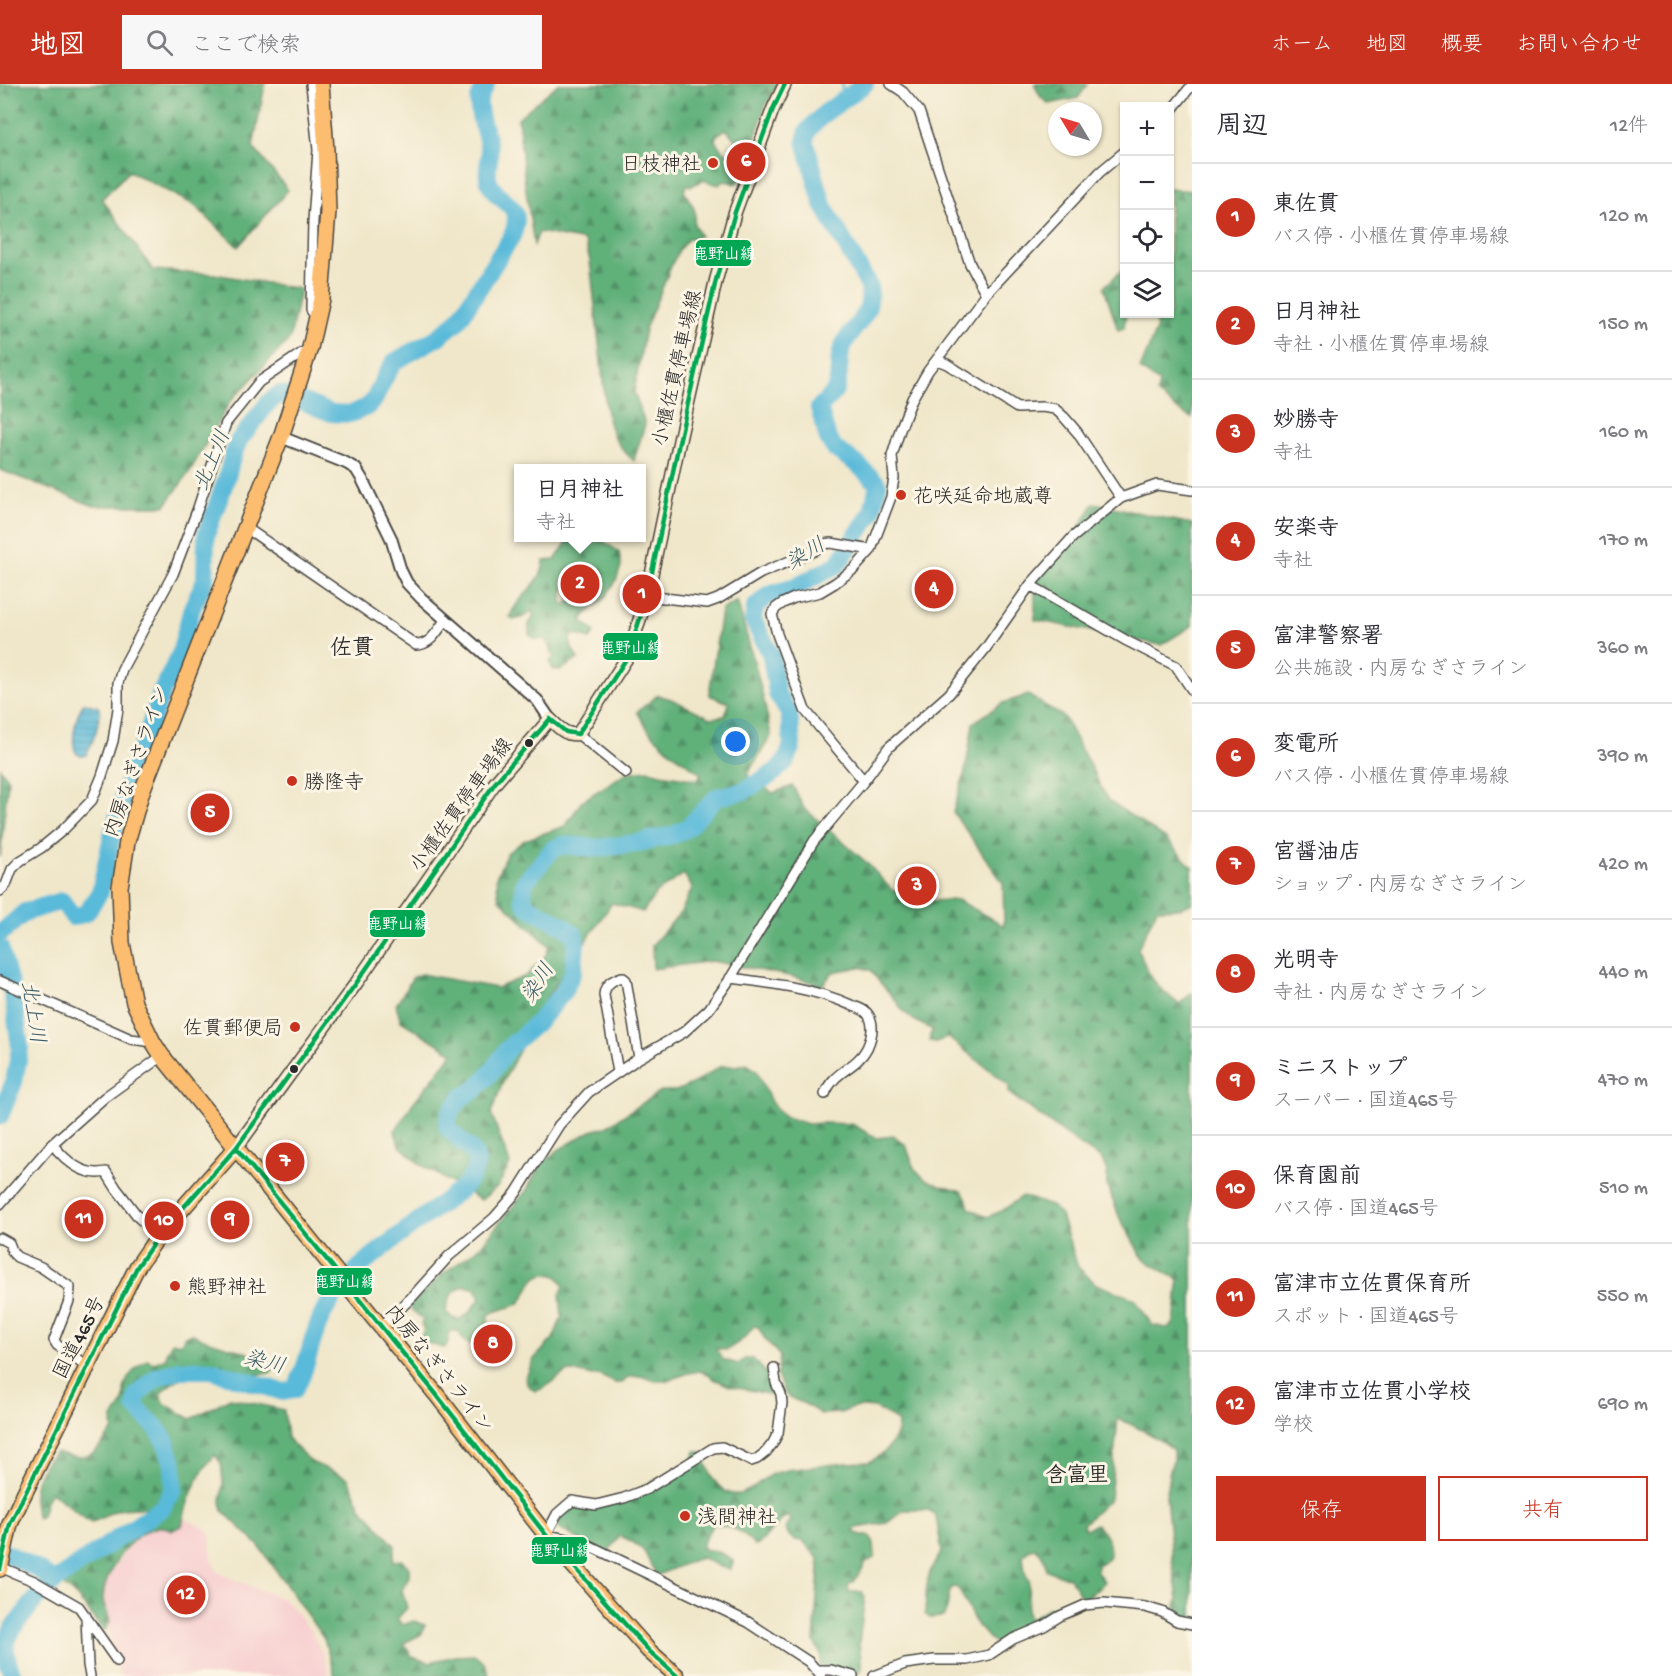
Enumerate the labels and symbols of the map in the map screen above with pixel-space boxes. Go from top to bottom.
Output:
north arrow [1048,102,1102,156]
pin: 6 [726,140,766,184]
place label: 日枝神社 [621,153,701,178]
marker: 日枝神社 [706,156,720,170]
line badge: 鹿野山線 [695,239,752,267]
text: 鹿野山線 [692,245,756,266]
street label: 小櫃佐貫停車場線 [648,288,709,449]
water label: 北上川 [189,427,238,495]
place label: 花咲延命地蔵尊 [913,485,1053,510]
marker: 花咲延命地蔵尊 [894,488,908,502]
water label: 染川 [781,533,831,578]
pin: 2 [560,562,600,606]
pin: 4 [914,566,954,612]
pin: 1 [622,572,662,616]
line badge: 鹿野山線 [602,632,659,661]
district label: 佐貫 [330,636,374,663]
text: 鹿野山線 [599,639,663,660]
street label: 内房なぎさライン [101,683,175,841]
your location [721,727,750,756]
street label: 小櫃佐貫停車場線 [405,733,519,878]
unlabelled marker [523,737,535,749]
place label: 勝隆寺 [304,771,364,796]
marker: 勝隆寺 [285,774,299,788]
pin: 5 [190,790,230,836]
pin: 3 [898,864,936,908]
line badge: 鹿野山線 [369,909,426,938]
text: 鹿野山線 [366,915,430,936]
water label: 染川 [516,958,562,1008]
water label: 北上川 [13,979,49,1046]
place label: 佐貫郵便局 [183,1018,283,1042]
marker: 佐貫郵便局 [288,1020,302,1034]
unlabelled marker [288,1063,300,1075]
pin: 7 [266,1140,304,1184]
pin: 11 [64,1196,104,1242]
pin: 10 [144,1198,184,1244]
pin: 9 [210,1198,250,1242]
line badge: 鹿野山線 [316,1267,373,1296]
text: 鹿野山線 [313,1273,377,1294]
place label: 熊野神社 [187,1276,267,1301]
marker: 熊野神社 [168,1279,182,1293]
street label: 国道465号 [50,1293,112,1384]
street label: 内房なぎさライン [378,1300,497,1439]
pin: 8 [474,1322,512,1366]
water label: 染川 [241,1345,288,1382]
district label: 含富里 [1046,1463,1109,1490]
place label: 浅間神社 [697,1506,777,1531]
marker: 浅間神社 [678,1509,692,1523]
line badge: 鹿野山線 [531,1536,588,1565]
text: 鹿野山線 [528,1542,592,1563]
pin: 12 [166,1572,206,1618]

